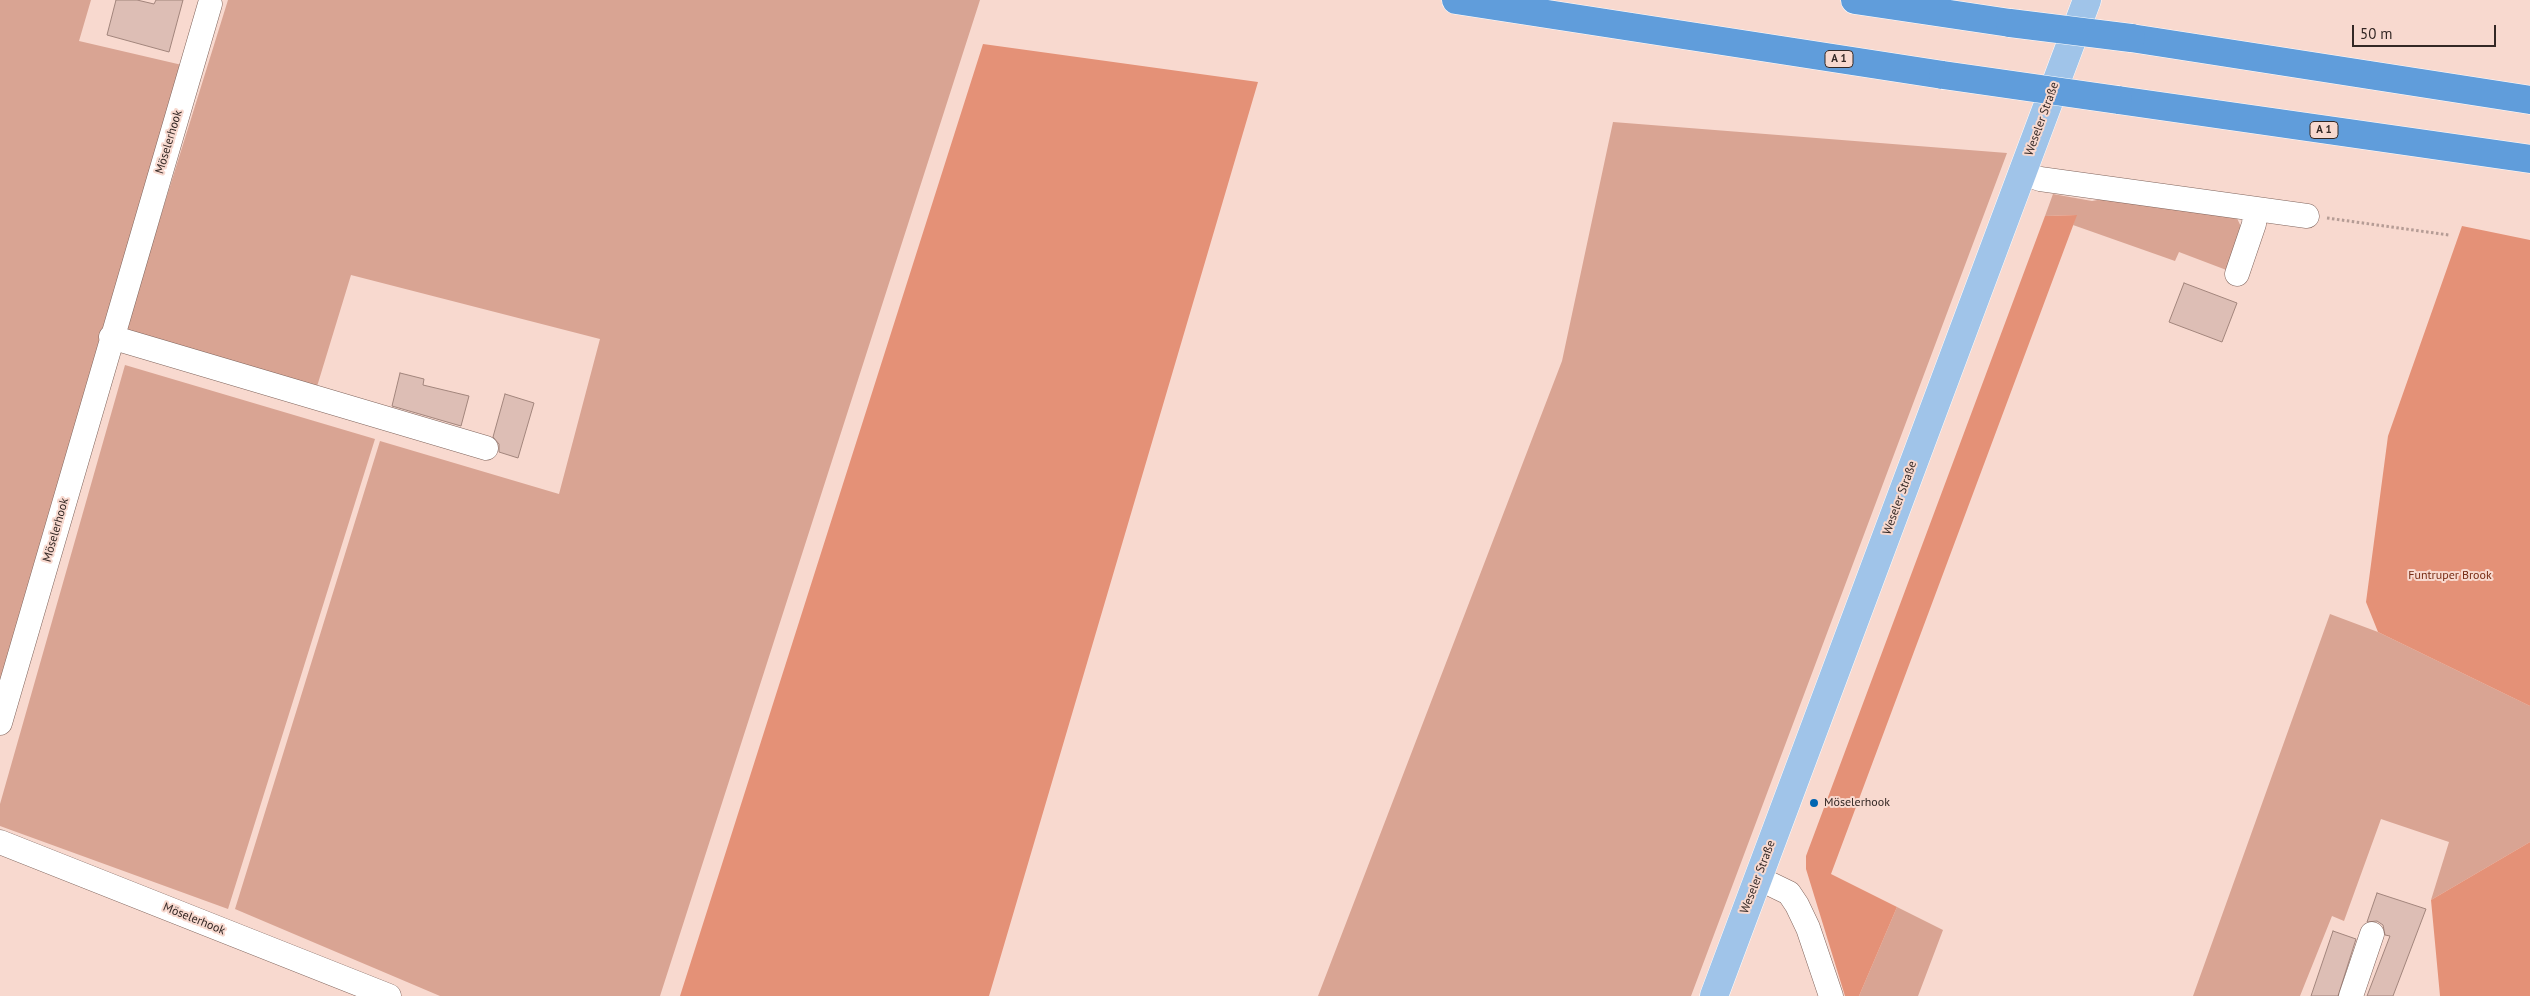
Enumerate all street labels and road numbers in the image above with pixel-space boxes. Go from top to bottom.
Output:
road number: A 1 [1825,51,1853,68]
street label: Weseler Straße [2022,80,2062,158]
street label: Möselerhook [152,108,186,176]
road number: A 1 [2310,122,2338,138]
street label: Weseler Straße [1880,459,1920,537]
street label: Möselerhook [40,496,72,564]
street label: Weseler Straße [1737,838,1779,916]
street label: Möselerhook [161,900,227,938]

